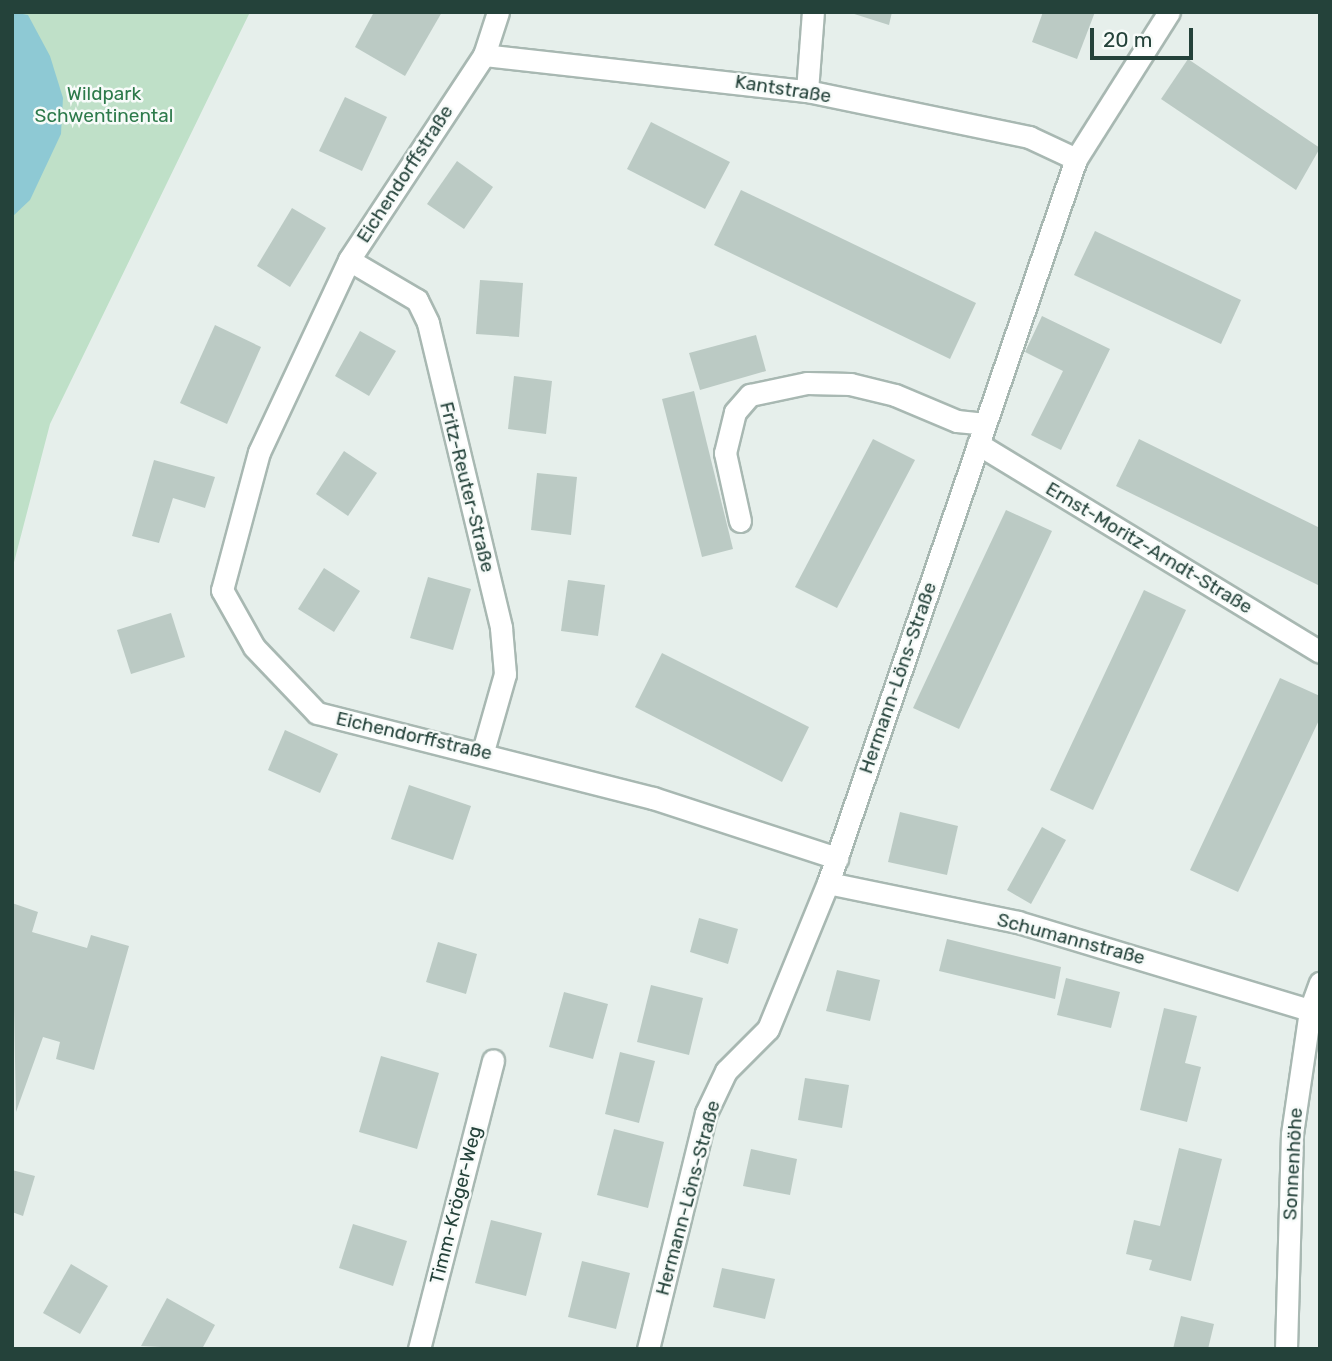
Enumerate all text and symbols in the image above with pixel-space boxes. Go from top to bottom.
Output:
scale bar [1094,14,1197,58]
text: 20 m [1103,27,1152,52]
street label: Kantstraße [733,70,833,108]
park label: Wildpark Schwentinental [35,83,173,127]
street label: Eichendorffstraße [352,101,458,247]
street label: Fritz-Reuter-Straße [435,399,499,575]
street label: Ernst-Moritz-Arndt-Straße [1042,477,1256,619]
street label: Hermann-Löns-Straße [855,579,941,777]
street label: Eichendorffstraße [334,707,494,765]
street label: Schumannstraße [995,908,1147,970]
street label: Hermann-Löns-Straße [651,1098,725,1298]
street label: Sonnenhöhe [1279,1107,1307,1221]
street label: Timm-Kröger-Weg [425,1124,487,1286]

